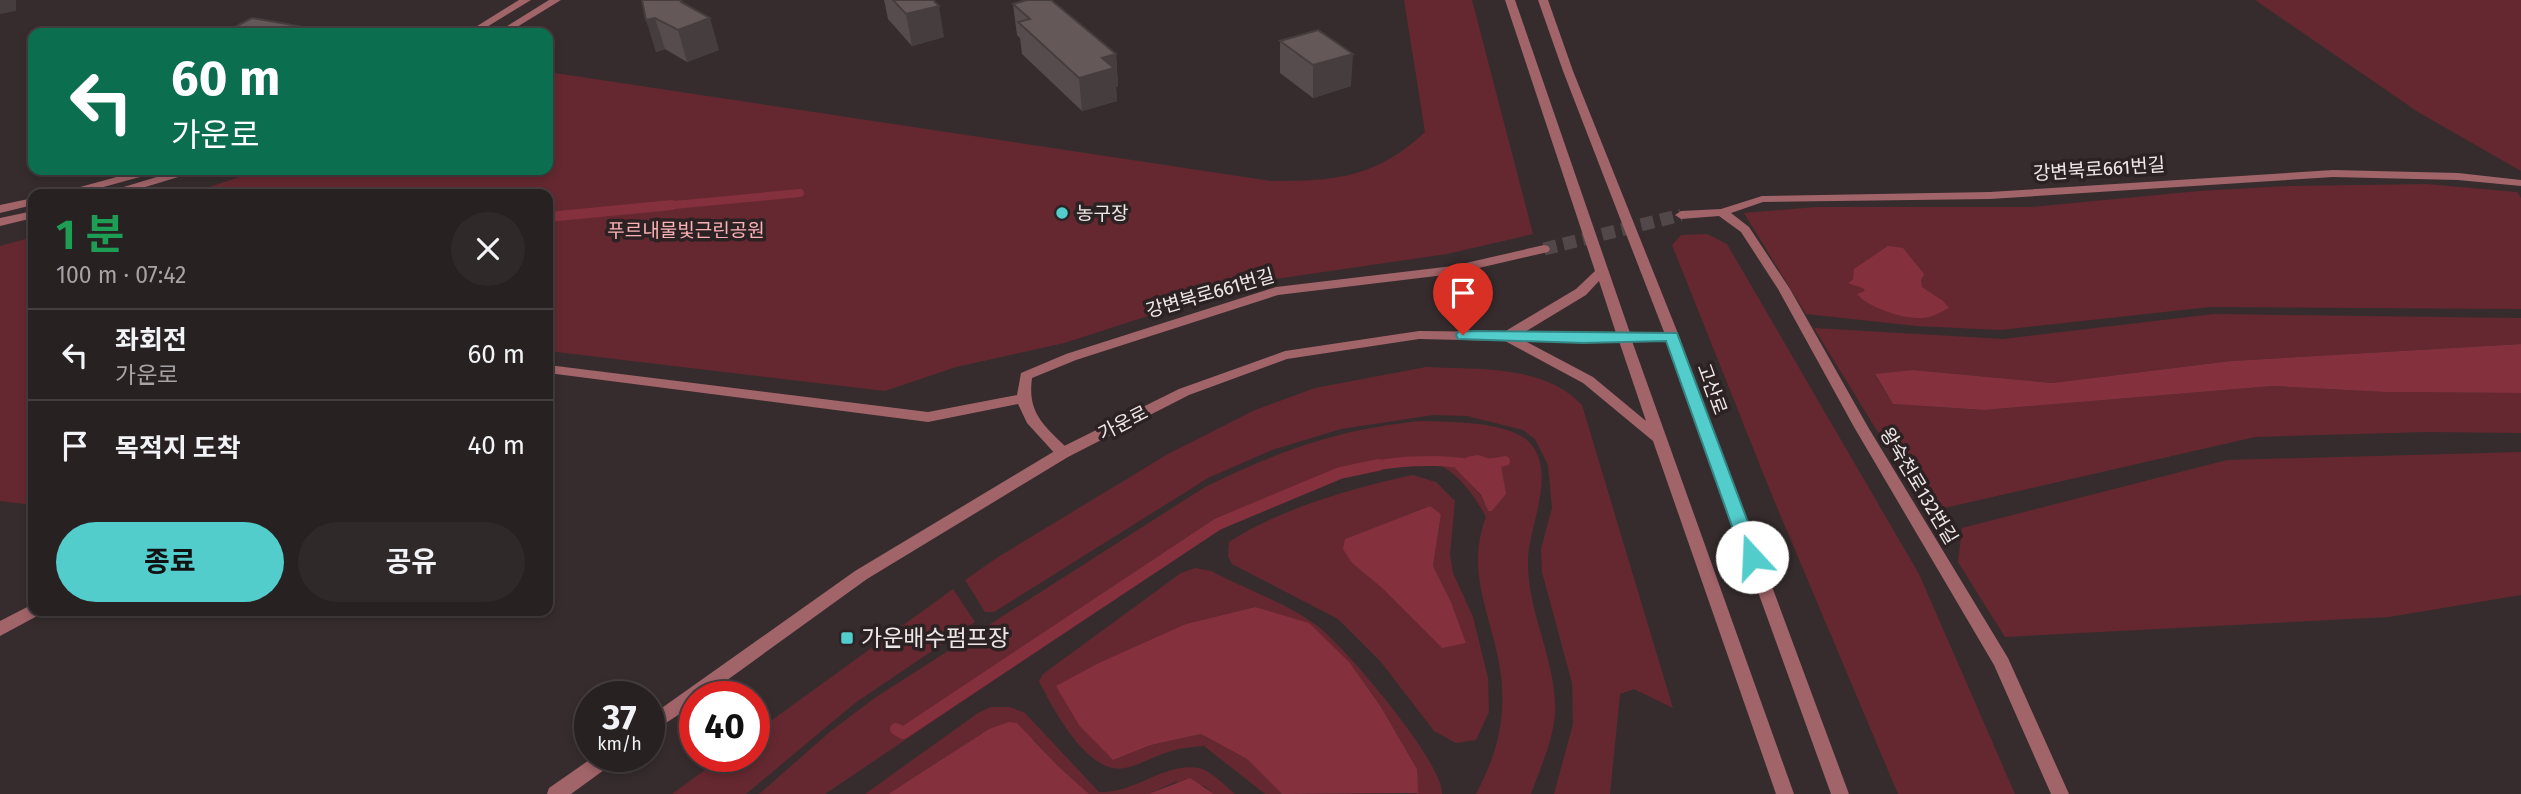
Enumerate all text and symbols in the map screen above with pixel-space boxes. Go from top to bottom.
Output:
text: 60 m [171,49,280,108]
icon: left [56,56,147,147]
text: 가운로 [171,116,259,154]
street label: 강변북로661번길 [2032,153,2166,185]
place label: 농구장 [1076,202,1128,225]
marker: 농구장 [1054,205,1070,221]
text: 1 분 [56,210,124,260]
button: close [451,212,525,286]
park label: 푸르내물빛근린공원 [607,219,765,242]
text: 100 m · 07:42 [56,261,186,289]
pin [1433,263,1493,335]
street label: 강변북로661번길 [1143,264,1277,322]
icon: arrive [1444,274,1482,312]
text: 좌회전 [115,325,187,356]
icon: left [56,336,94,374]
text: 60 m [467,339,525,370]
street label: 고산로 [1692,360,1732,418]
text: 가운로 [115,361,178,389]
street label: 가운로 [1094,401,1152,445]
street label: 왕숙천로132번길 [1875,424,1963,548]
icon: arrive [56,427,94,465]
text: 40 m [467,430,525,461]
text: 목적지 도착 [115,433,241,464]
position arrow [1715,520,1789,594]
button: 종료 [56,522,284,602]
button: 공유 [298,522,525,602]
place label: 가운배수펌프장 [861,624,1009,652]
marker: 가운배수펌프장 [839,630,855,646]
speed limit sign: 40 [679,681,770,772]
text: 37 [602,696,637,738]
text: km/h [597,733,642,755]

